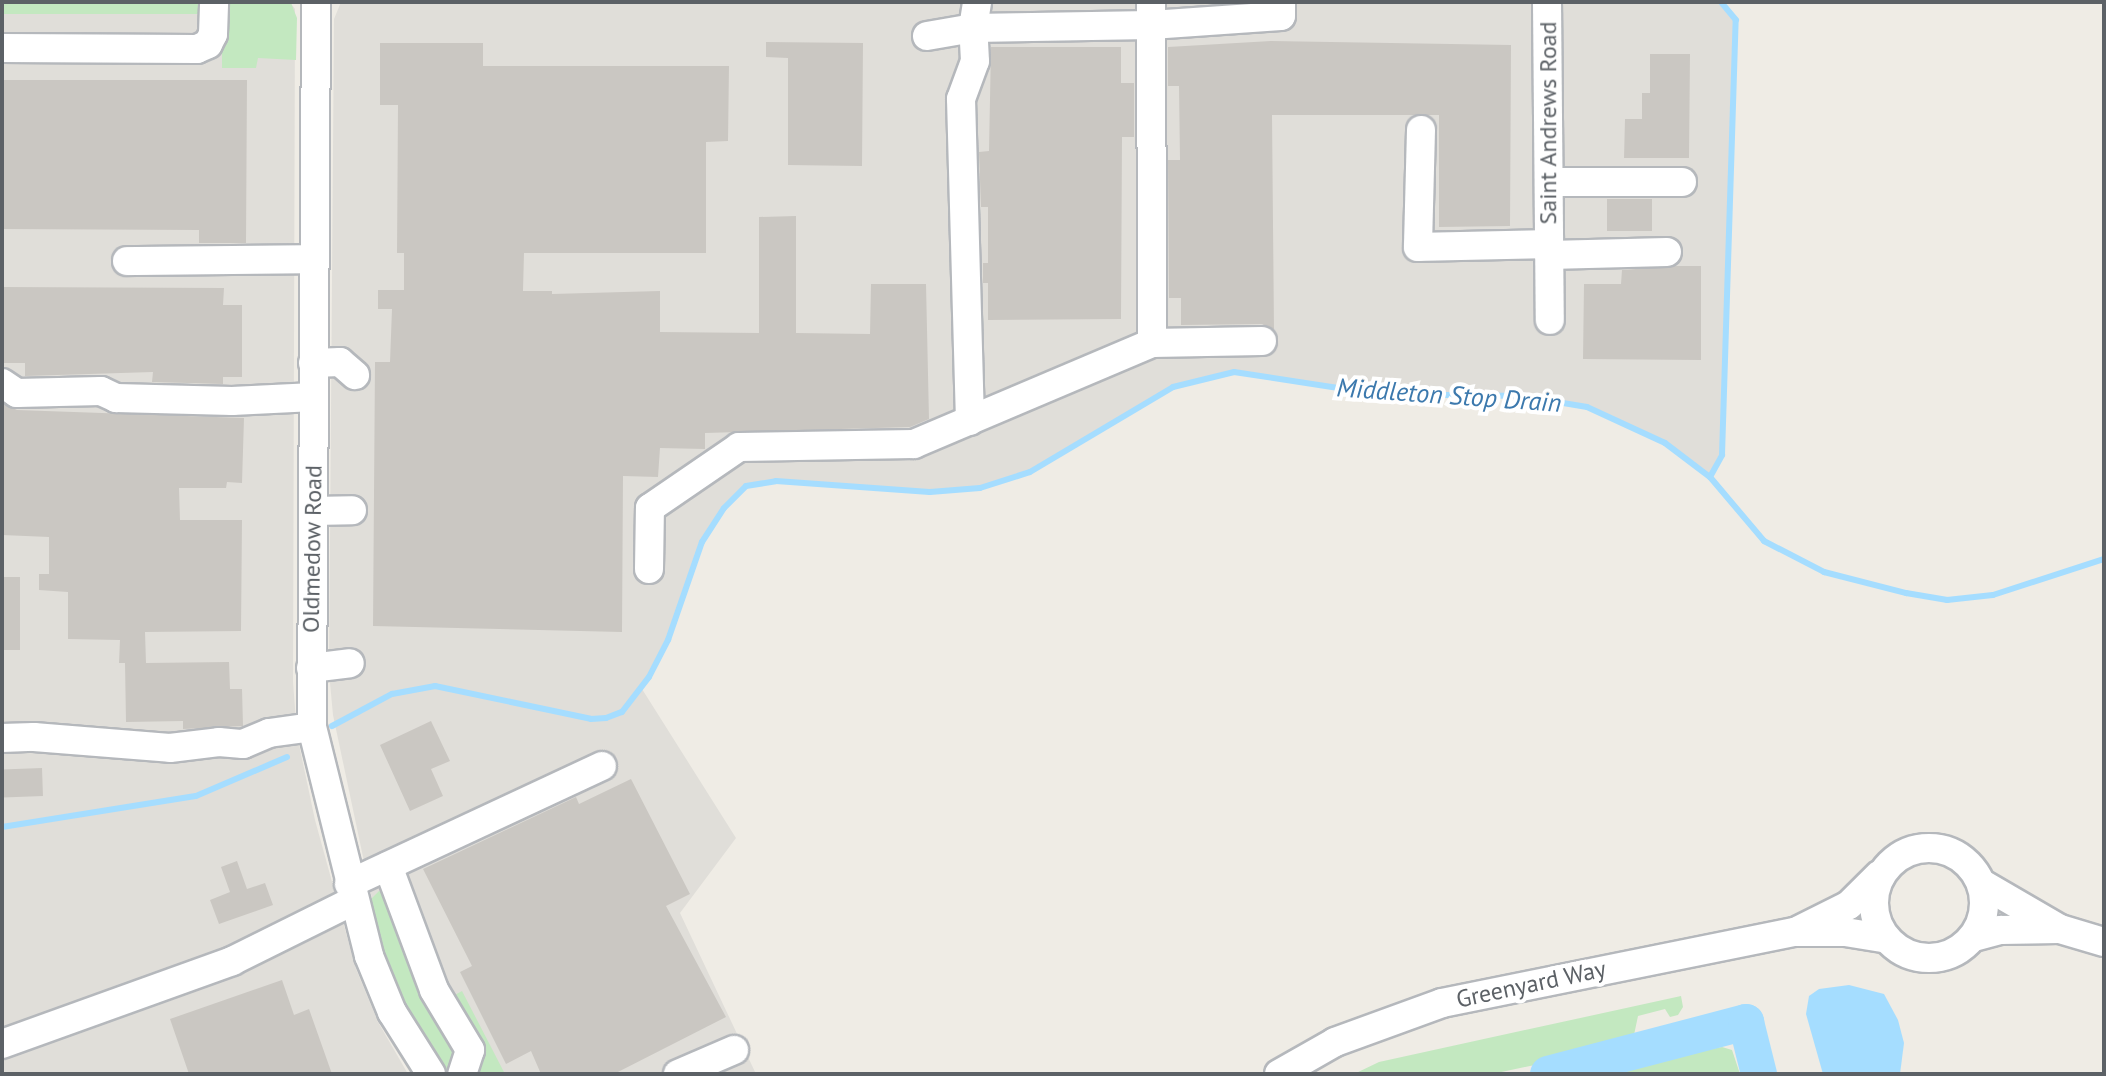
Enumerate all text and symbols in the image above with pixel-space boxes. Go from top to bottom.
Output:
street label: Saint Andrews Road [1534,21,1562,225]
water label: Middleton Stop Drain [1335,372,1563,418]
street label: Oldmedow Road [296,465,328,633]
street label: Greenyard Way [1453,954,1609,1014]

